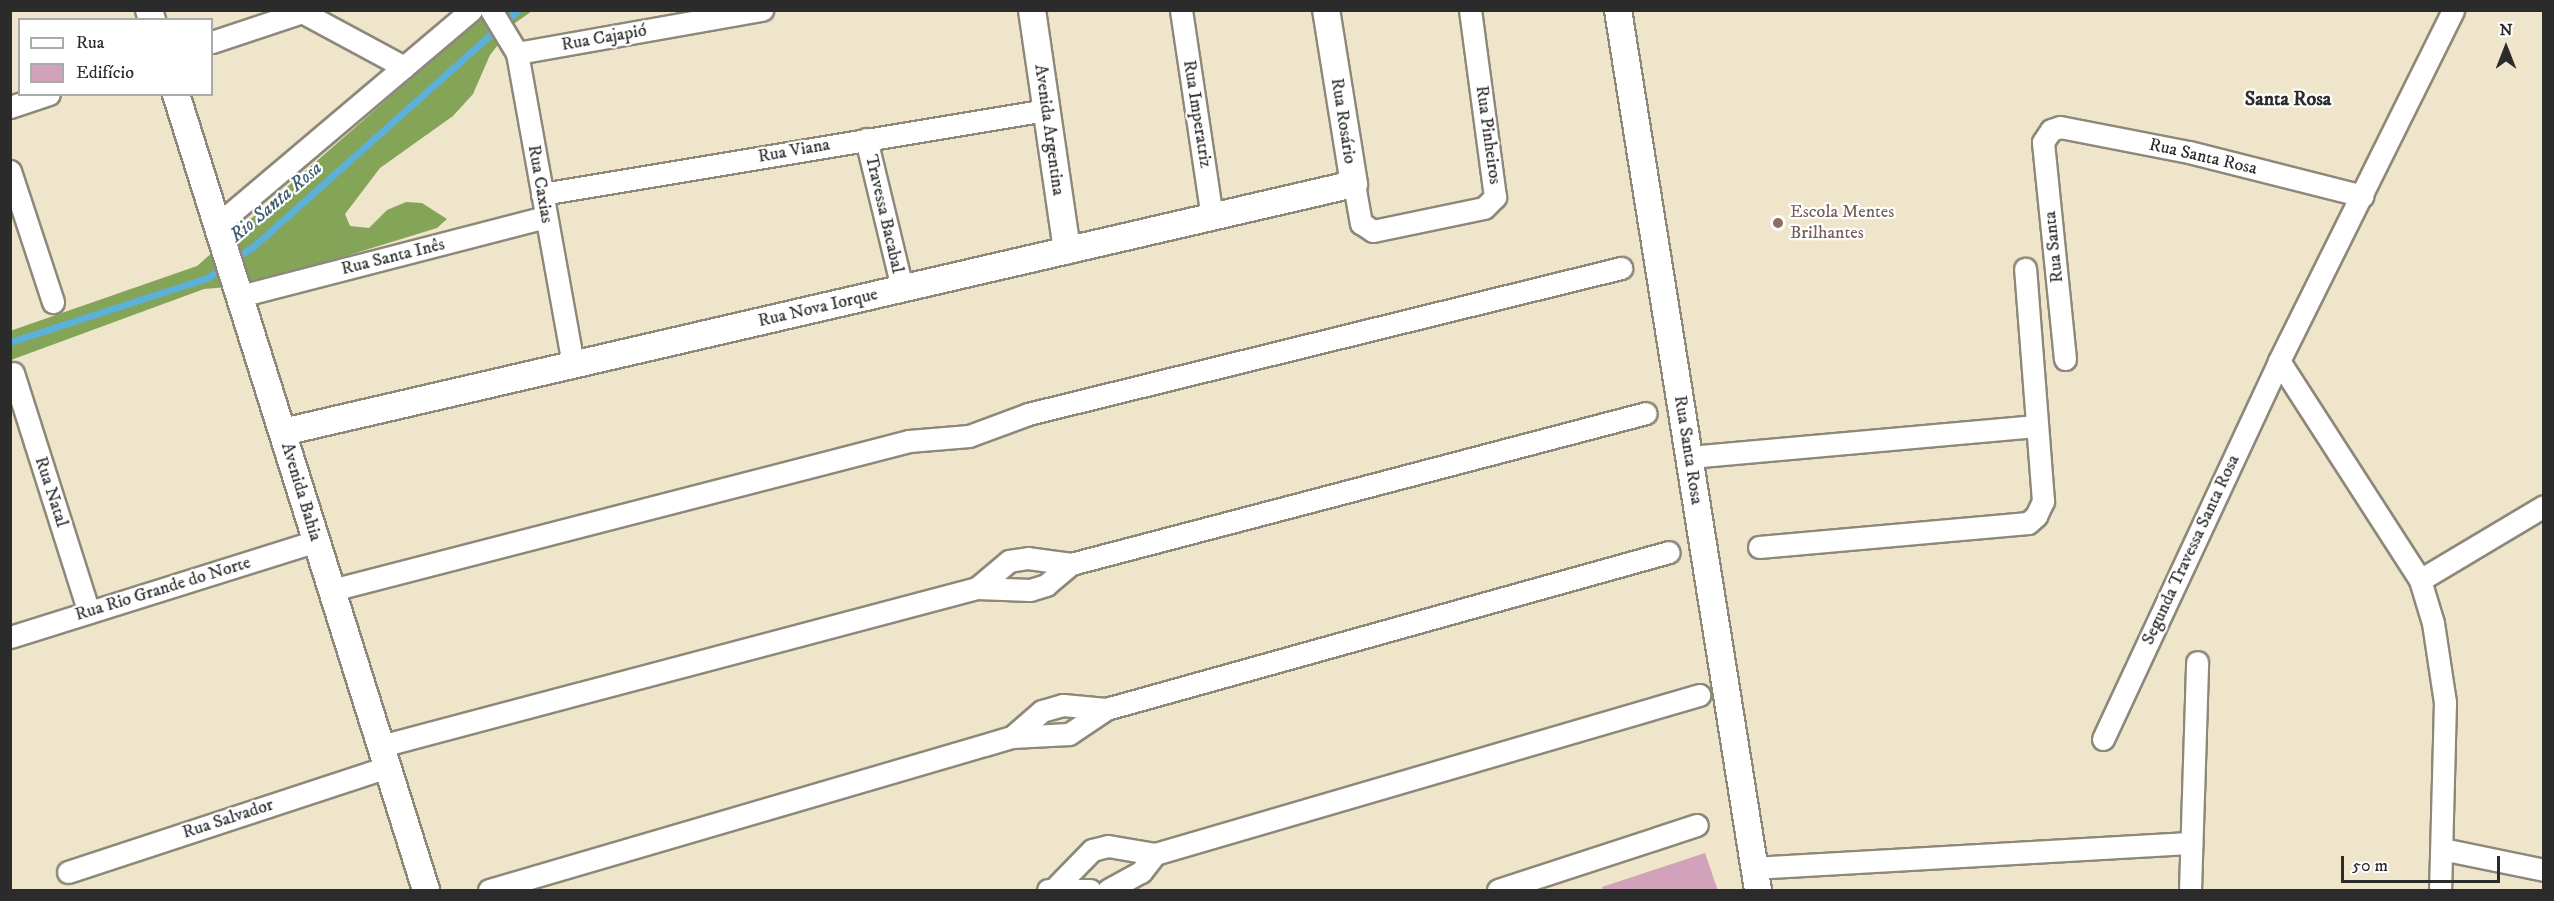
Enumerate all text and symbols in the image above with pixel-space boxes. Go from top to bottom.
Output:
legend [18,18,213,96]
north arrow [2476,18,2536,78]
street label: Rua Cajapió [560,20,648,56]
text: N [2499,20,2513,40]
text: Rua [76,32,104,54]
street label: Rua Imperatriz [1178,59,1216,169]
text: Edifício [76,62,134,84]
street label: Avenida Argentina [1029,63,1069,197]
street label: Rua Rosário [1326,77,1360,165]
street label: Rua Pinheiros [1470,84,1506,186]
district label: Santa Rosa [2245,87,2331,111]
street label: Rua Viana [756,134,832,168]
street label: Rua Santa Rosa [2147,134,2259,180]
street label: Rua Caxias [523,143,557,225]
street label: Travessa Bacabal [860,153,908,275]
water label: Rio Santa Rosa [225,156,327,248]
place label: Escola Mentes Brilhantes [1790,202,1894,244]
street label: Rua Santa [2039,210,2069,284]
marker: Escola Mentes Brilhantes [1771,216,1785,230]
street label: Rua Santa Inês [339,234,447,280]
street label: Rua Nova Iorque [756,284,880,332]
street label: Rua Santa Rosa [1669,394,1707,506]
street label: Avenida Bahia [276,440,326,544]
street label: Segunda Travessa Santa Rosa [2137,452,2245,648]
street label: Rua Natal [29,454,73,530]
street label: Rua Rio Grande do Norte [73,552,253,626]
street label: Rua Salvador [180,794,276,844]
scale bar [2344,844,2503,882]
text: 50 m [2352,855,2388,877]

